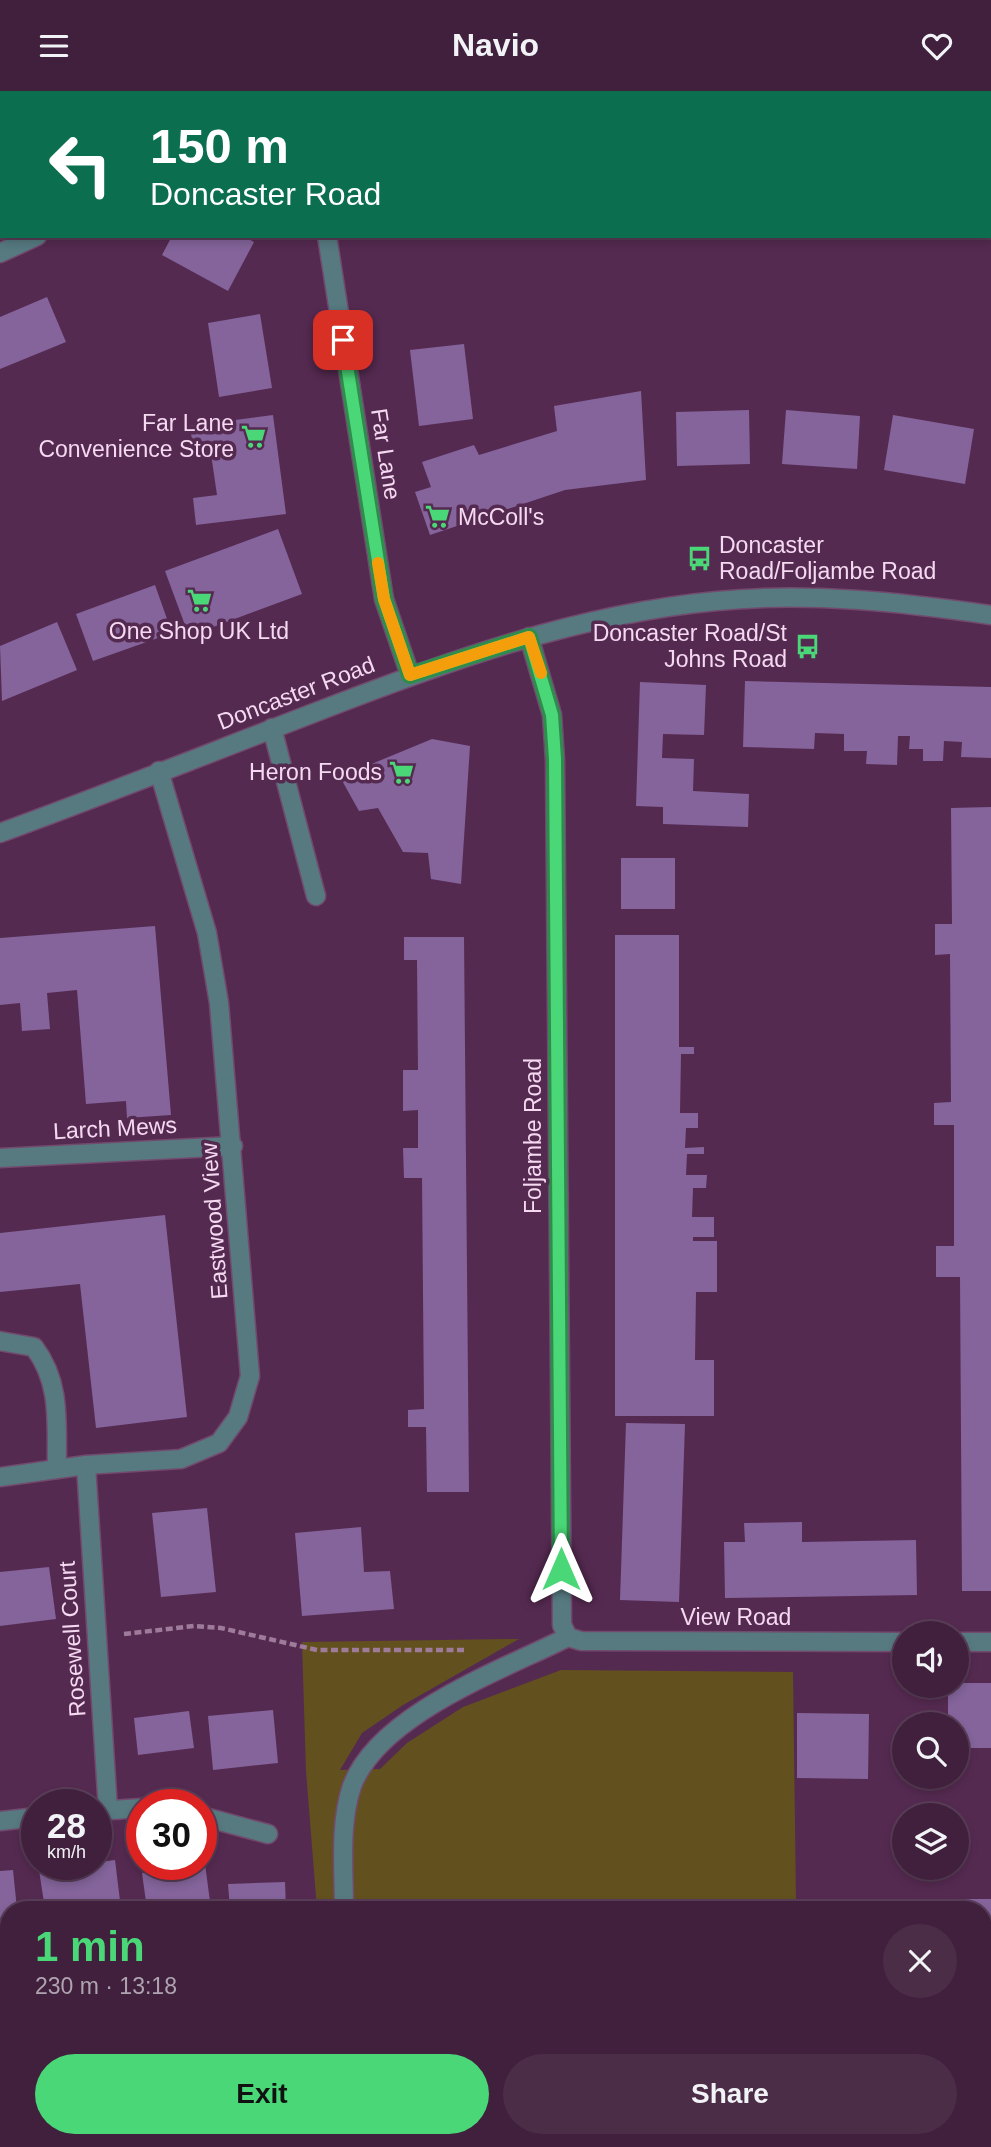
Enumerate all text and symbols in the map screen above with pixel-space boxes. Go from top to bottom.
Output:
icon: menu [35,27,73,65]
text: Navio [452,27,539,63]
icon: heart [918,27,956,65]
icon: left [35,119,126,210]
text: 150 m [150,119,289,173]
text: Doncaster Road [150,176,381,212]
pin [313,310,373,370]
icon: arrive [324,321,362,359]
street label: Far Lane [366,407,406,501]
place label: Far Lane Convenience Store [38,410,234,462]
supermarket icon: Far Lane Convenience Store [240,422,268,450]
supermarket icon: McColl's [424,503,452,531]
place label: McColl's [458,504,544,530]
place label: Doncaster Road/Foljambe Road [719,532,936,584]
bus stop icon: Doncaster Road/Foljambe Road [685,544,713,572]
supermarket icon: One Shop UK Ltd [185,587,213,615]
place label: One Shop UK Ltd [109,618,289,644]
place label: Doncaster Road/St Johns Road [593,620,788,672]
bus stop icon: Doncaster Road/St Johns Road [793,632,821,660]
street label: Doncaster Road [214,651,378,735]
supermarket icon: Heron Foods [388,758,416,786]
place label: Heron Foods [249,759,382,785]
street label: Foljambe Road [520,1058,546,1214]
street label: Larch Mews [52,1112,178,1144]
street label: Eastwood View [196,1141,232,1300]
position arrow [524,1532,598,1606]
street label: Rosewell Court [54,1560,90,1718]
street label: View Road [681,1604,791,1630]
map controls [892,1621,969,1880]
button: sound [892,1621,969,1698]
button: search [892,1712,969,1789]
speed limit sign: 30 [126,1789,217,1880]
button: layers [892,1803,969,1880]
text: 28 [47,1806,86,1845]
text: km/h [47,1842,86,1862]
text: 1 min [35,1923,145,1970]
button: close [883,1924,957,1998]
text: 230 m · 13:18 [35,1973,177,1999]
button: Exit [35,2054,489,2134]
button: Share [503,2054,957,2134]

